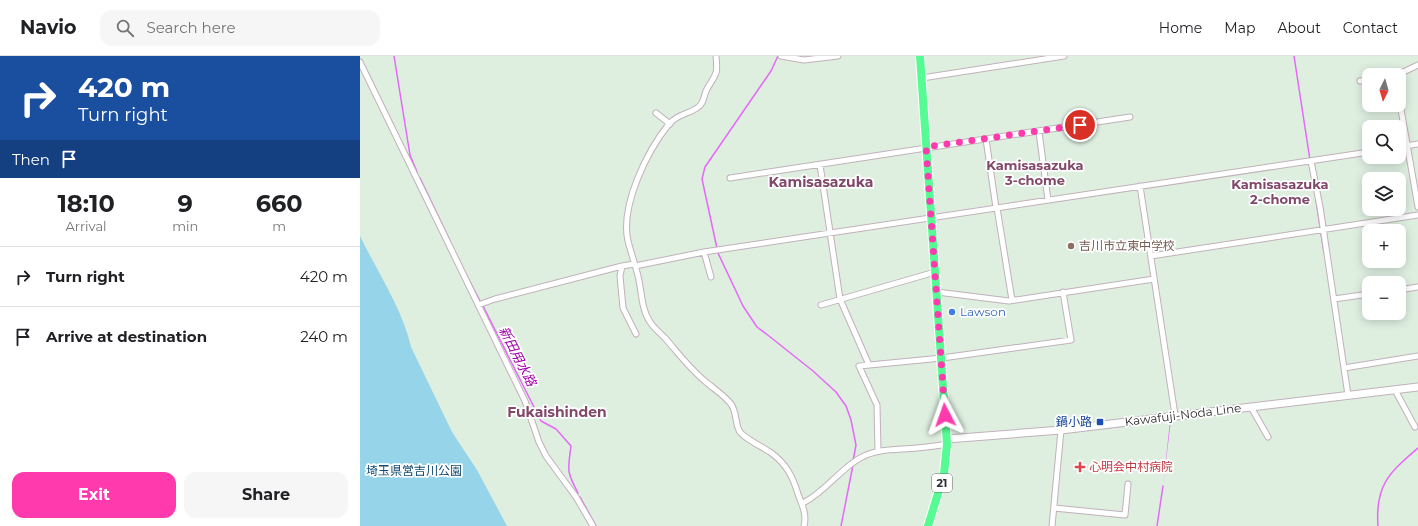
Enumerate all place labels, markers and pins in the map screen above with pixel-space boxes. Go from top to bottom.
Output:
pin [1063,108,1097,142]
place label: 吉川市立東中学校 [1079,238,1175,253]
marker: 吉川市立東中学校 [1066,241,1076,251]
place label: Lawson [960,304,1006,319]
marker: Lawson [947,307,957,317]
place label: 鍋小路 [1056,414,1092,429]
marker: 鍋小路 [1095,417,1105,427]
place label: 心明会中村病院 [1089,459,1173,474]
marker: 心明会中村病院 [1074,461,1086,473]

